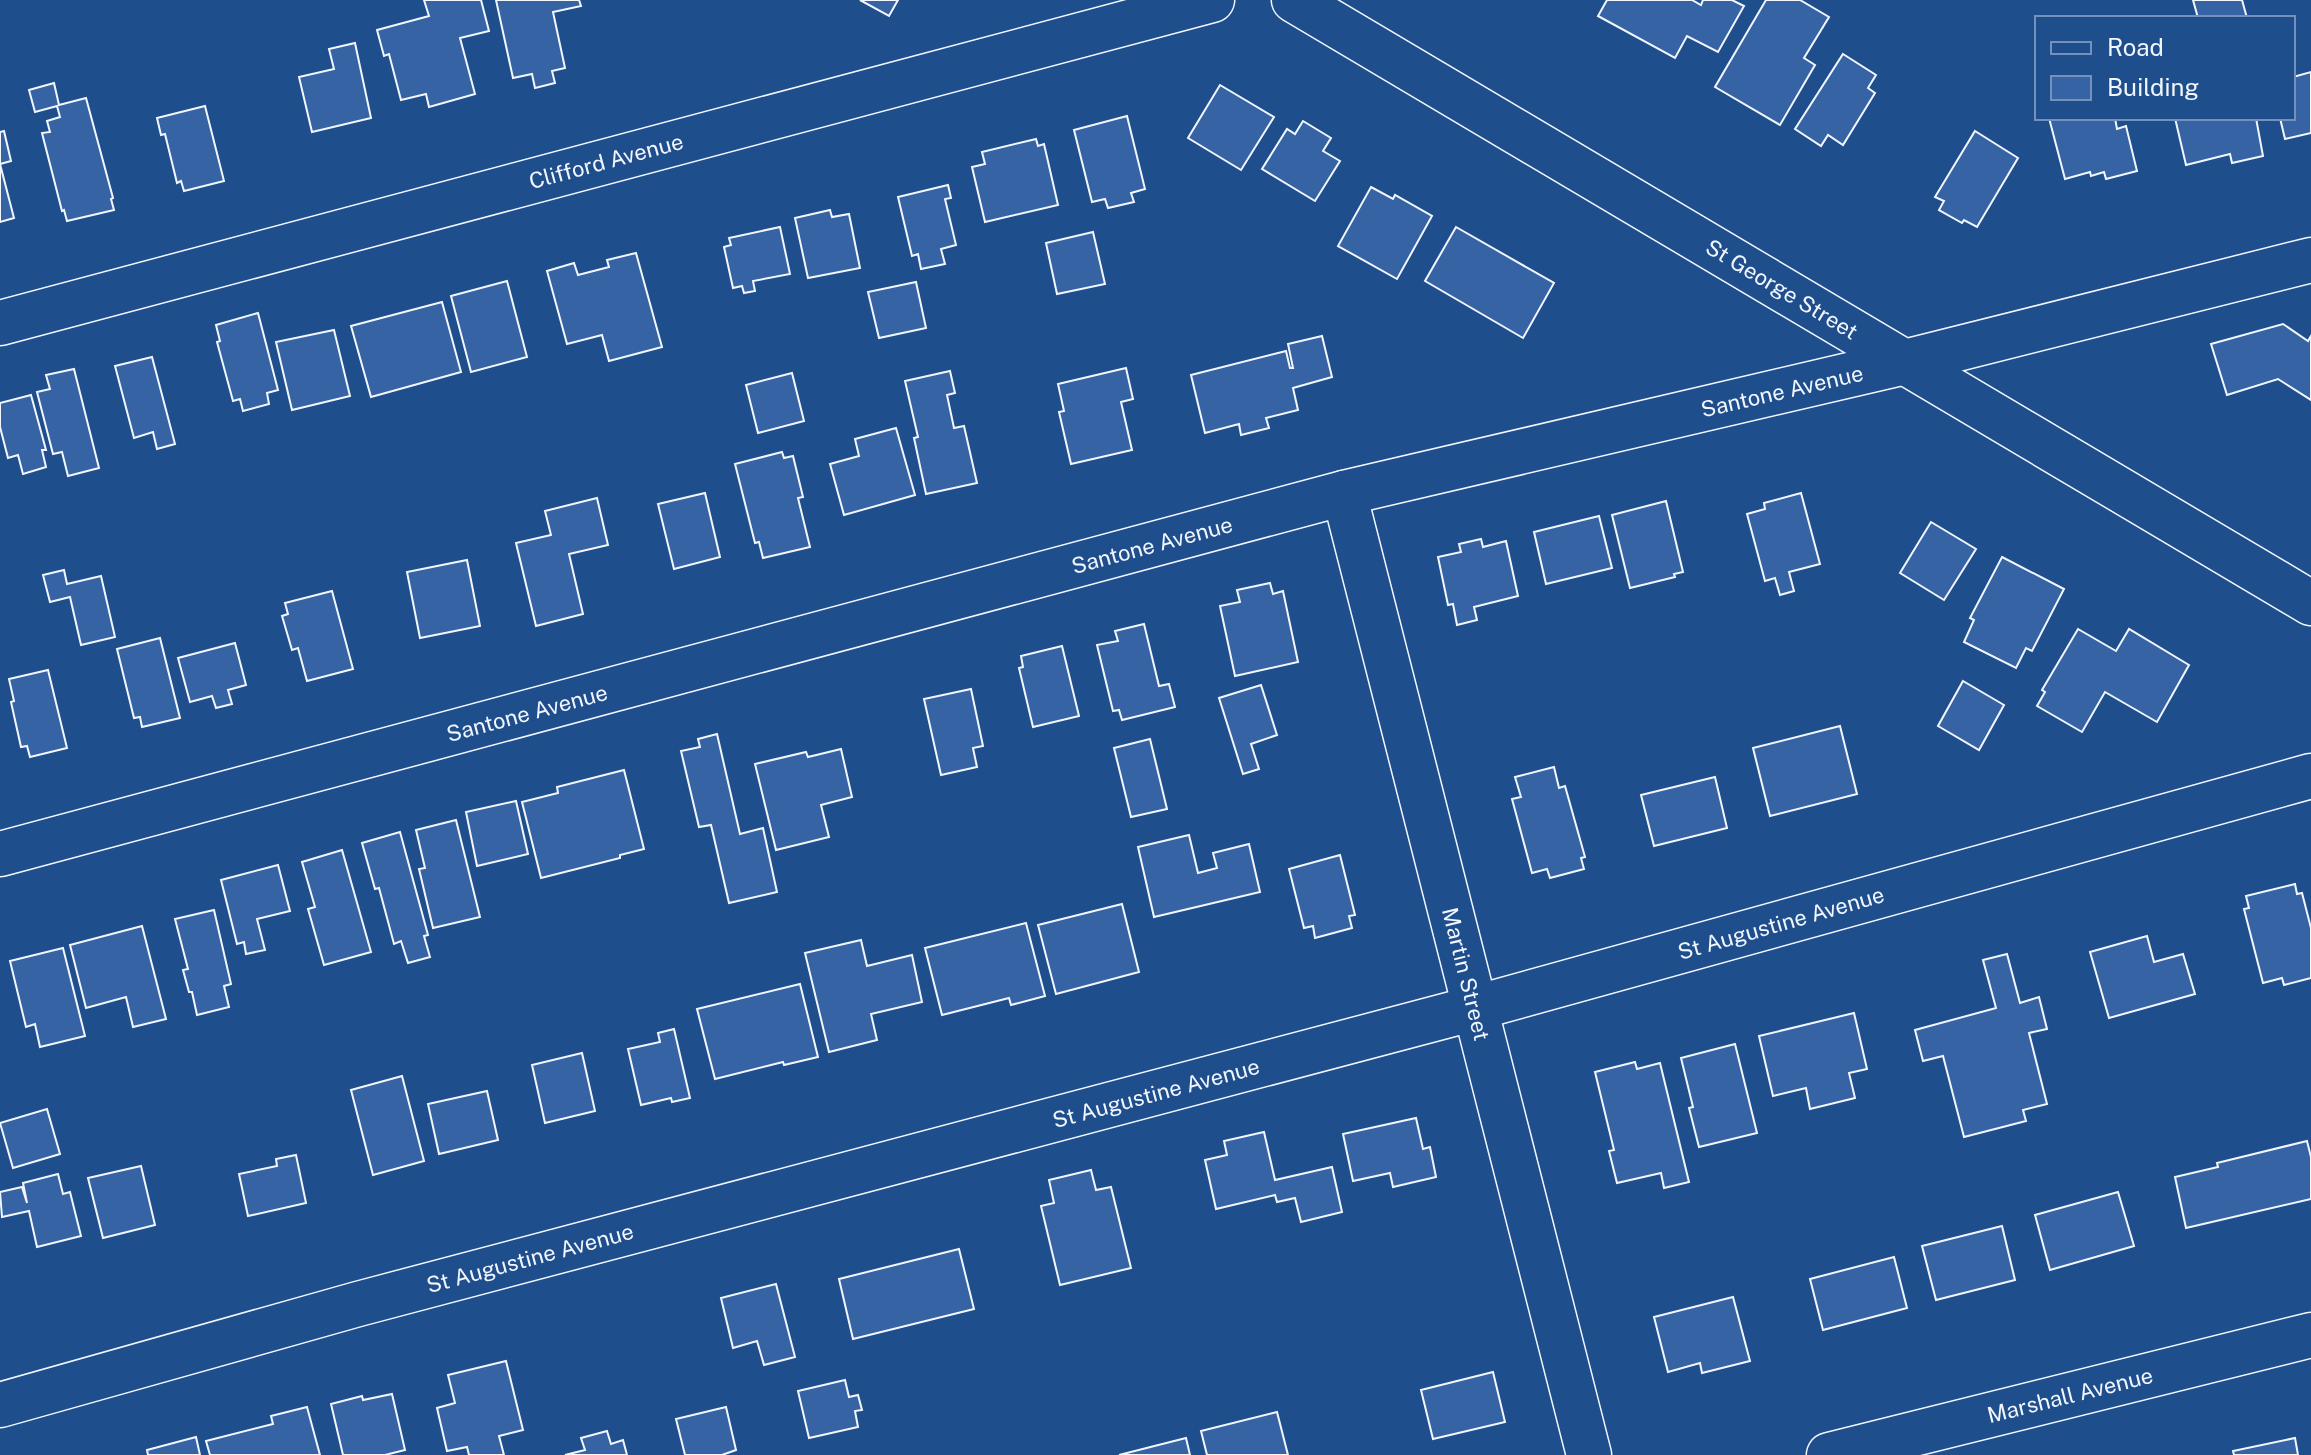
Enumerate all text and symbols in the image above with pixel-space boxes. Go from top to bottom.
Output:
legend [2035,16,2295,120]
text: Road [2107,33,2164,61]
text: Building [2107,73,2199,101]
street label: Clifford Avenue [526,128,686,194]
street label: St George Street [1701,233,1863,345]
street label: Santone Avenue [1698,360,1866,422]
street label: Santone Avenue [1069,511,1235,579]
street label: Santone Avenue [444,679,610,747]
street label: St Augustine Avenue [1675,881,1887,965]
street label: Martin Street [1437,905,1495,1043]
street label: St Augustine Avenue [1050,1053,1262,1133]
street label: St Augustine Avenue [424,1218,636,1298]
street label: Marshall Avenue [1984,1362,2156,1428]

